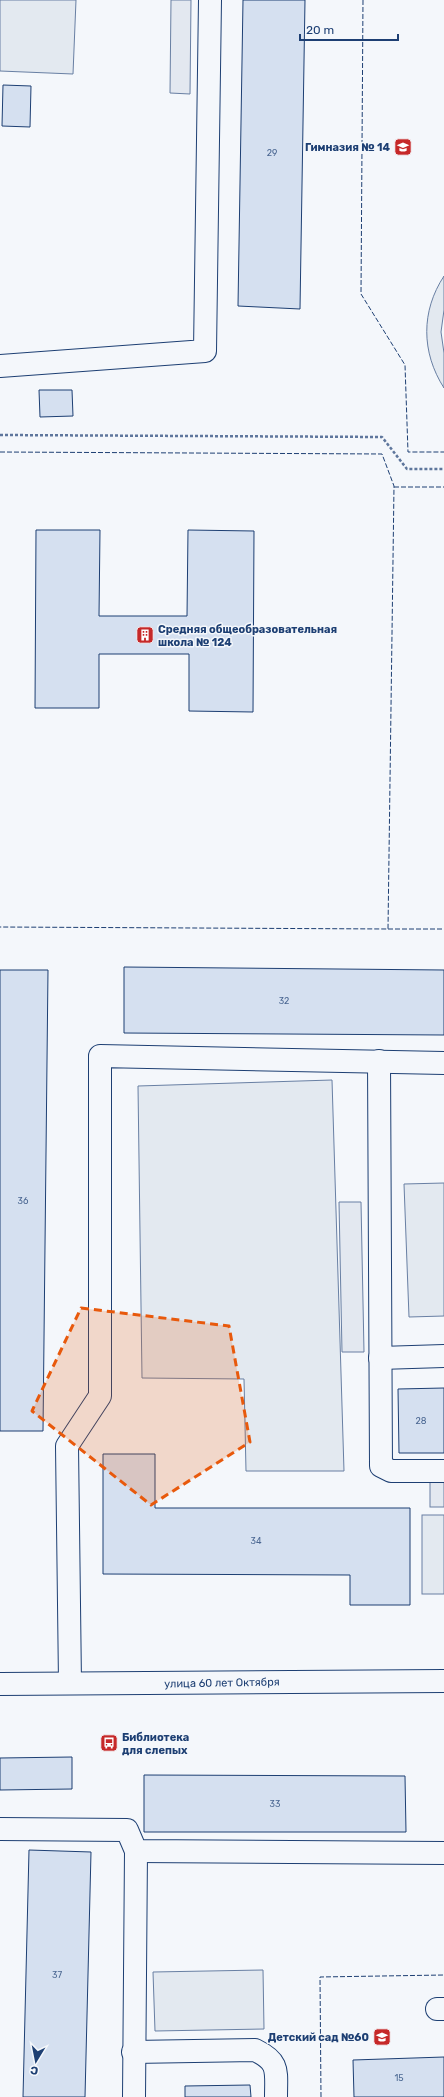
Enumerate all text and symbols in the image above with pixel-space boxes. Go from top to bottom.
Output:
scale bar [300,16,398,42]
text: 20 m [306,23,334,37]
school or university icon: Гимназия № 14 [393,137,413,157]
place label: Гимназия № 14 [305,141,390,154]
house number: 29 [267,148,277,158]
place label: Средняя общеобразовательная школа № 124 [158,623,337,649]
building icon: Средняя общеобразовательная школа № 124 [135,625,155,645]
house number: 32 [279,996,289,1006]
house number: 36 [18,1196,29,1206]
house number: 28 [415,1416,427,1426]
house number: 34 [251,1536,262,1546]
street label: улица 60 лет Октября [164,1675,280,1691]
place label: Библиотека для слепых [122,1731,189,1757]
bus stop icon: Библиотека для слепых [99,1733,119,1753]
house number: 33 [270,1799,280,1809]
house number: 37 [52,1970,62,1980]
school or university icon: Детский сад №60 [372,2027,392,2047]
place label: Детский сад №60 [268,2031,369,2044]
north arrow [16,2041,56,2081]
text: С [29,2063,39,2077]
house number: 15 [394,2073,404,2083]

